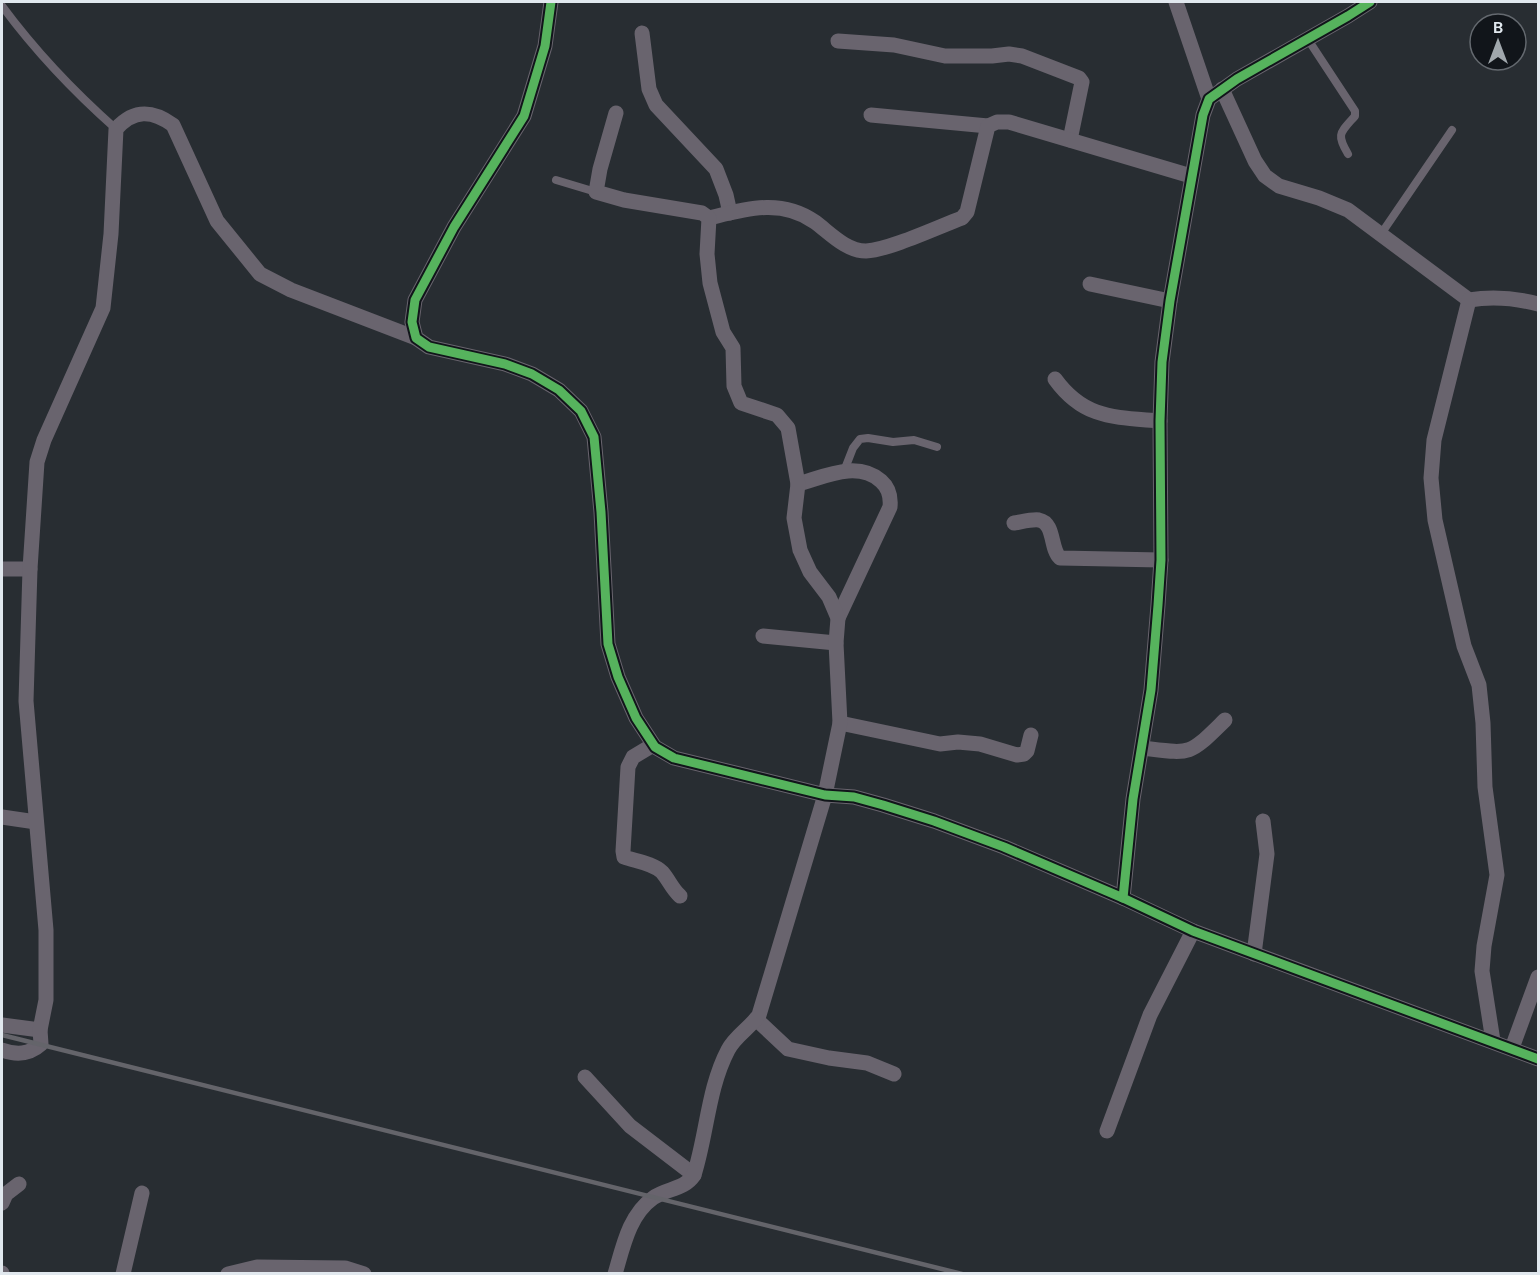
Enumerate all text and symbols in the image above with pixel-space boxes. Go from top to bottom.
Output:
north arrow [1468,12,1528,72]
text: B [1493,17,1503,38]

